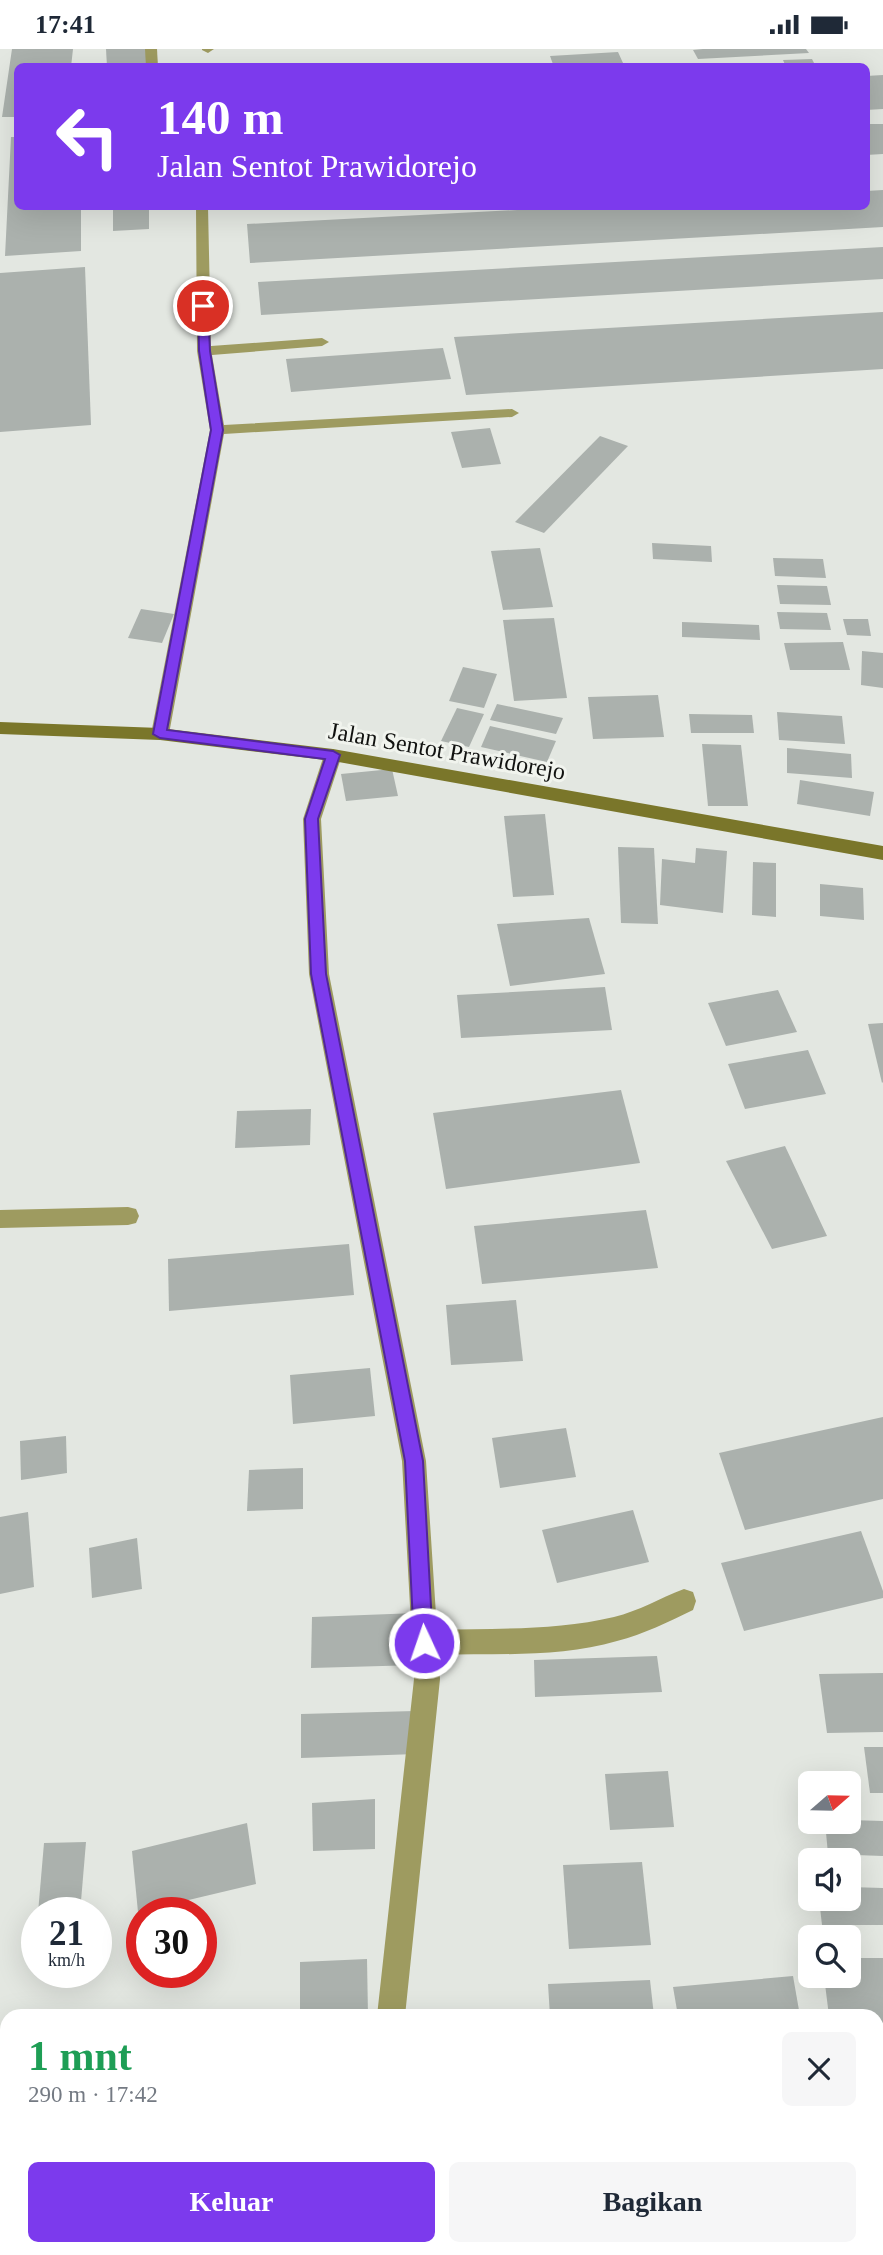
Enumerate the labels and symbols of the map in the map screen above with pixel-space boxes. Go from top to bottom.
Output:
pin [173,276,233,336]
street label: Jalan Sentot Prawidorejo [327,717,567,785]
position arrow [387,1606,461,1680]
north arrow [798,1771,861,1834]
speed limit sign: 30 [126,1897,217,1988]

